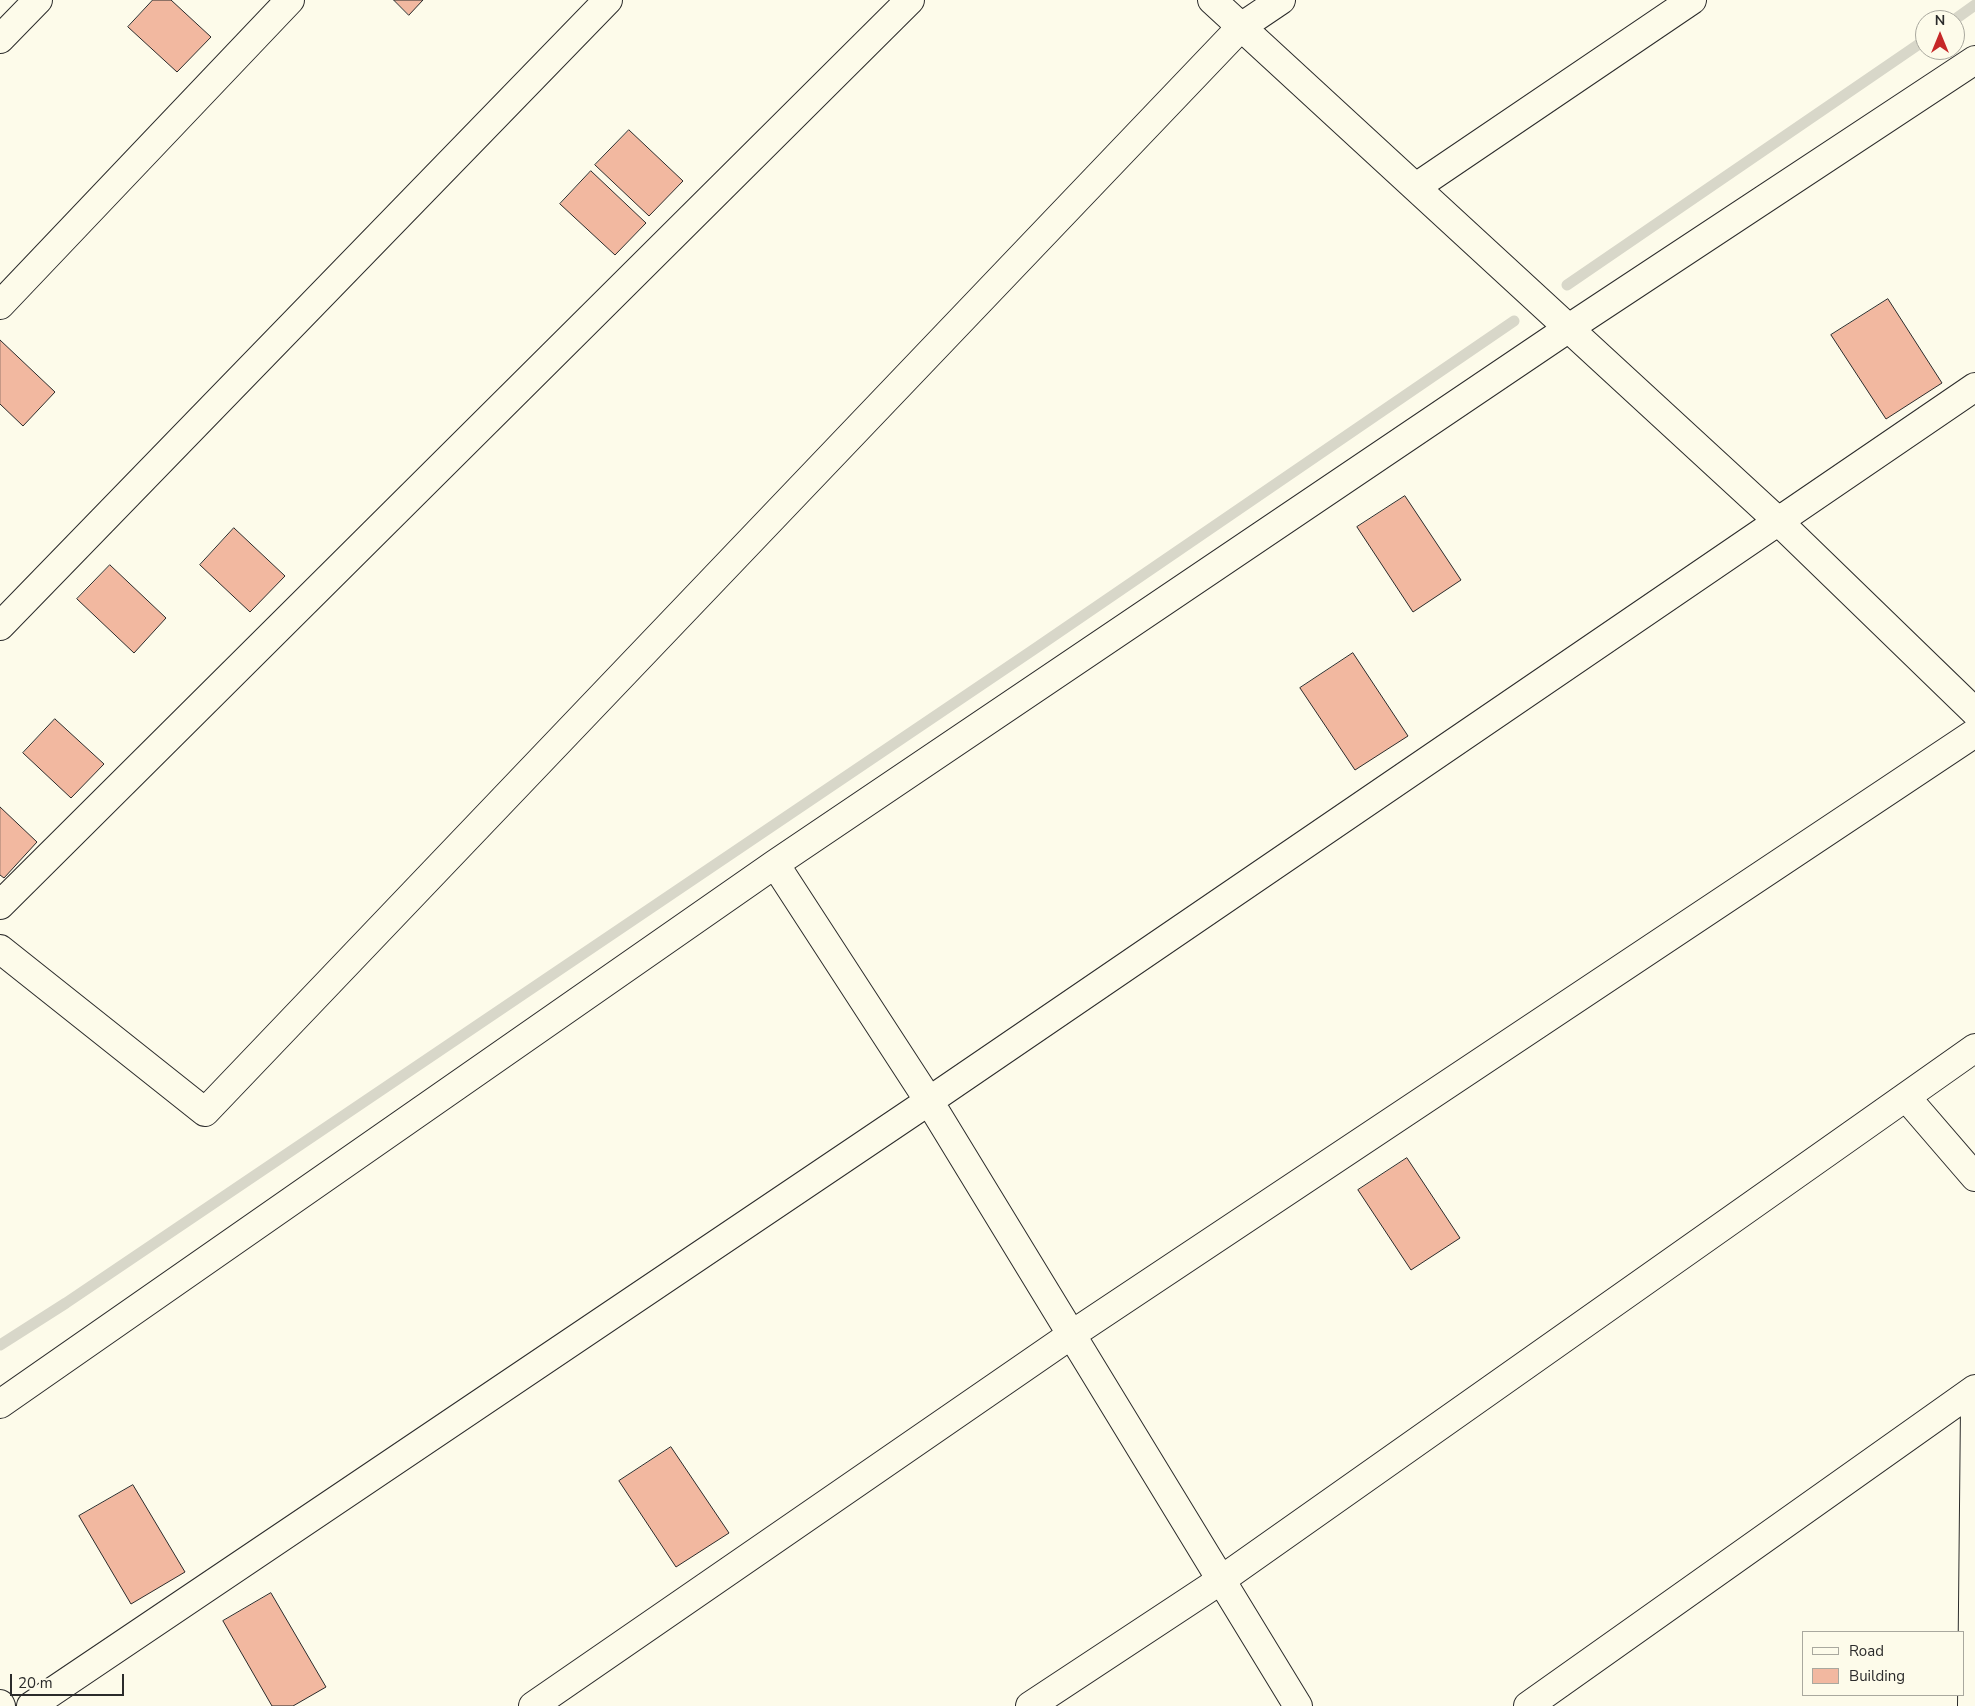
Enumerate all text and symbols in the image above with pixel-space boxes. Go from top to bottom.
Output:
north arrow [1915,10,1965,60]
text: N [1935,11,1945,30]
legend [1802,1631,1965,1696]
text: Road [1849,1641,1884,1661]
scale bar [12,1664,126,1696]
text: Building [1849,1666,1905,1686]
text: 20 m [18,1673,53,1693]

